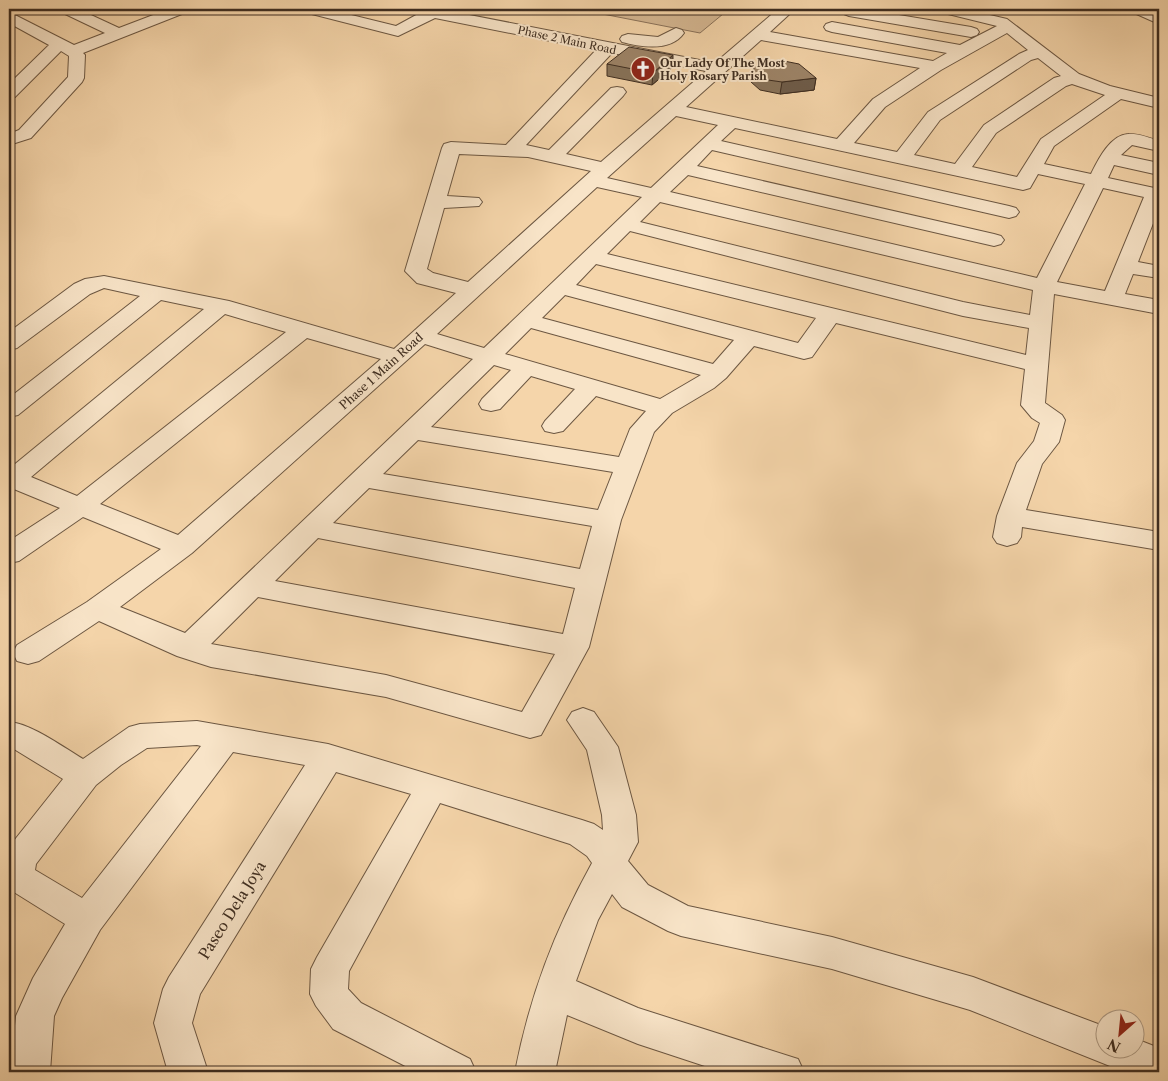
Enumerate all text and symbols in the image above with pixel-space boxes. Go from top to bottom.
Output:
street label: Phase 2 Main Road [516,23,618,57]
church icon: Our Lady Of The Most Holy Rosary Parish [630,56,656,82]
place label: Our Lady Of The Most Holy Rosary Parish [660,56,786,83]
street label: Phase 1 Main Road [336,329,426,413]
street label: Paseo Dela Joya [194,857,270,963]
north arrow [1096,1008,1146,1058]
text: N [1105,1035,1124,1056]

